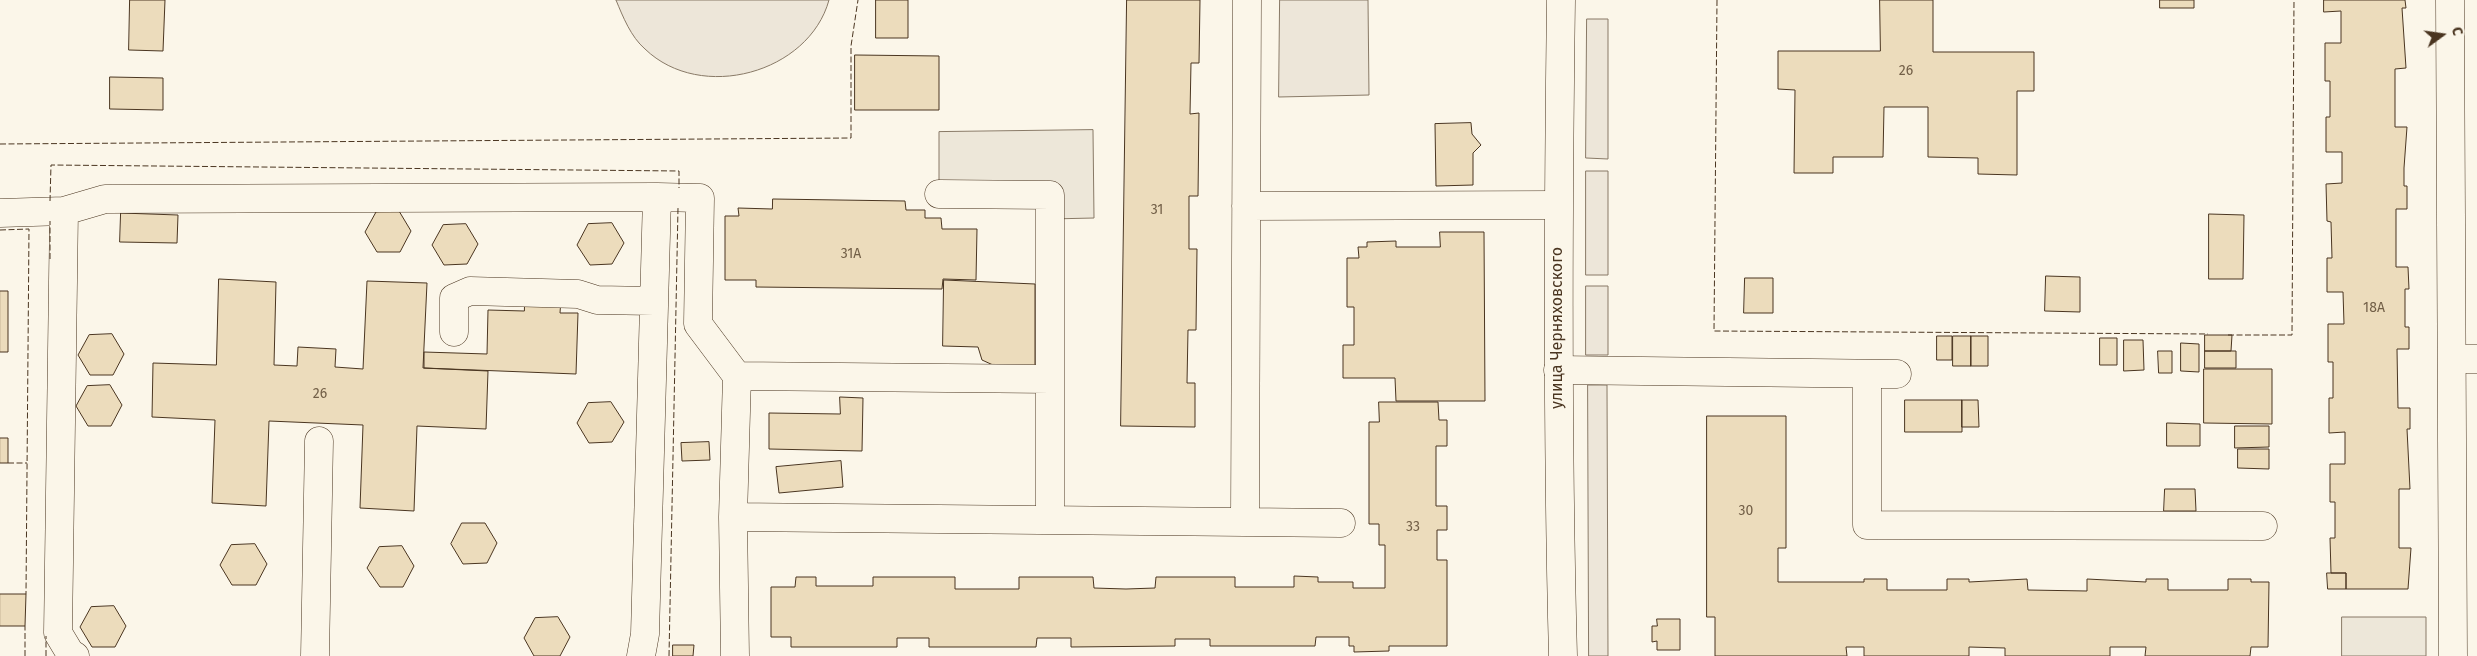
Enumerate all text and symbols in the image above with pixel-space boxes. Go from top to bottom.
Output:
north arrow [2417,10,2467,60]
text: С [2448,25,2466,37]
house number: 26 [1899,63,1913,79]
house number: 31 [1151,202,1163,218]
house number: 31А [841,246,861,262]
street label: улица Черняховского [1548,247,1568,409]
house number: 18А [2363,300,2385,316]
house number: 26 [313,386,327,402]
house number: 30 [1739,503,1753,519]
house number: 33 [1406,519,1420,535]

